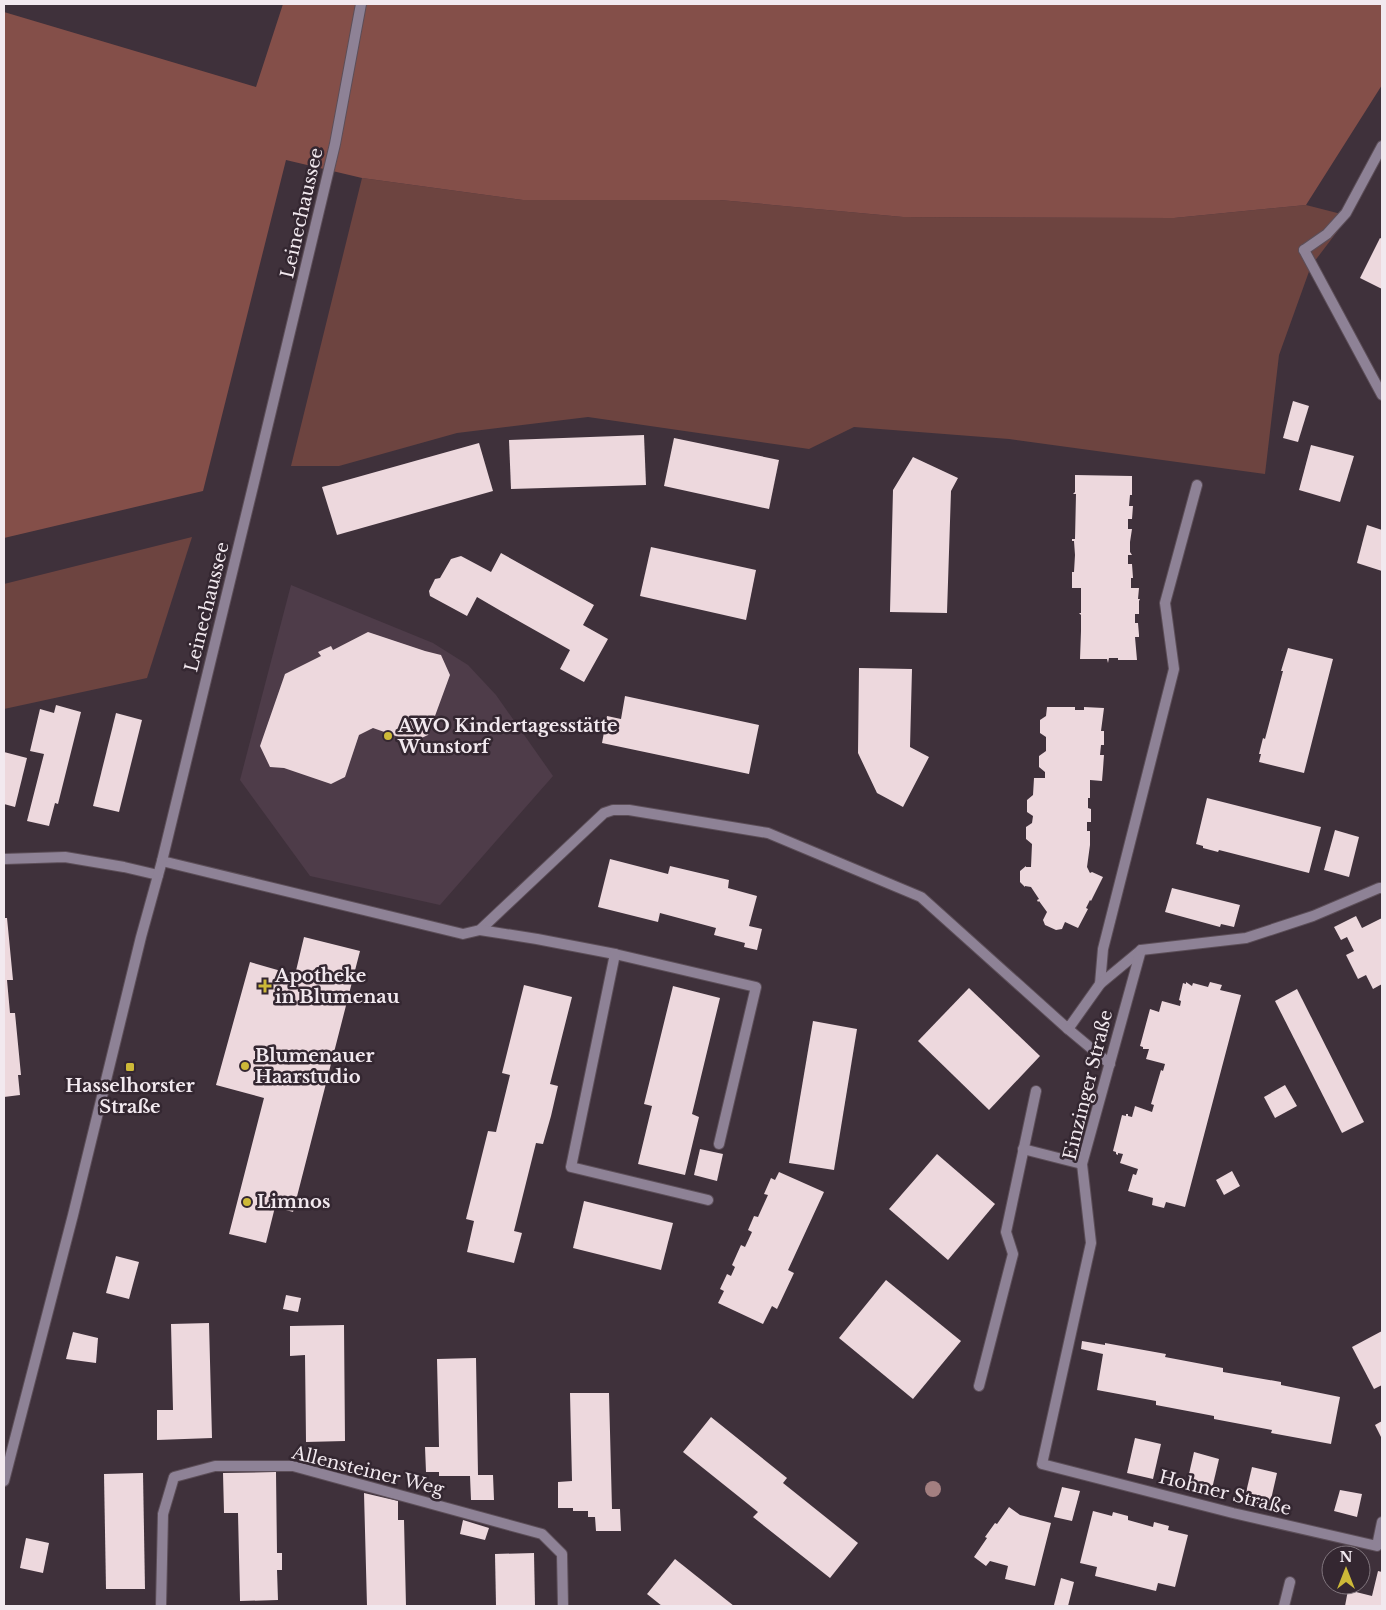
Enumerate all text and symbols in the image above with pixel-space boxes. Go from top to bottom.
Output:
street label: Leinechaussee [276,146,328,280]
street label: Leinechaussee [180,540,234,674]
place label: AWO Kindertagesstätte Wunstorf [397,715,618,758]
marker: AWO Kindertagesstätte Wunstorf [382,730,394,742]
place label: Apotheke in Blumenau [274,965,400,1008]
marker: Apotheke in Blumenau [259,980,271,992]
street label: Einzinger Straße [1059,1008,1117,1162]
place label: Blumenauer Haarstudio [255,1045,375,1088]
marker: Blumenauer Haarstudio [239,1060,251,1072]
marker: Hasselhorster Straße [124,1061,136,1073]
place label: Hasselhorster Straße [65,1075,195,1118]
place label: Limnos [257,1191,330,1213]
marker: Limnos [241,1196,253,1208]
street label: Allensteiner Weg [289,1441,447,1501]
street label: Hohner Straße [1156,1466,1294,1520]
north arrow [1321,1545,1371,1595]
text: N [1339,1548,1353,1566]

